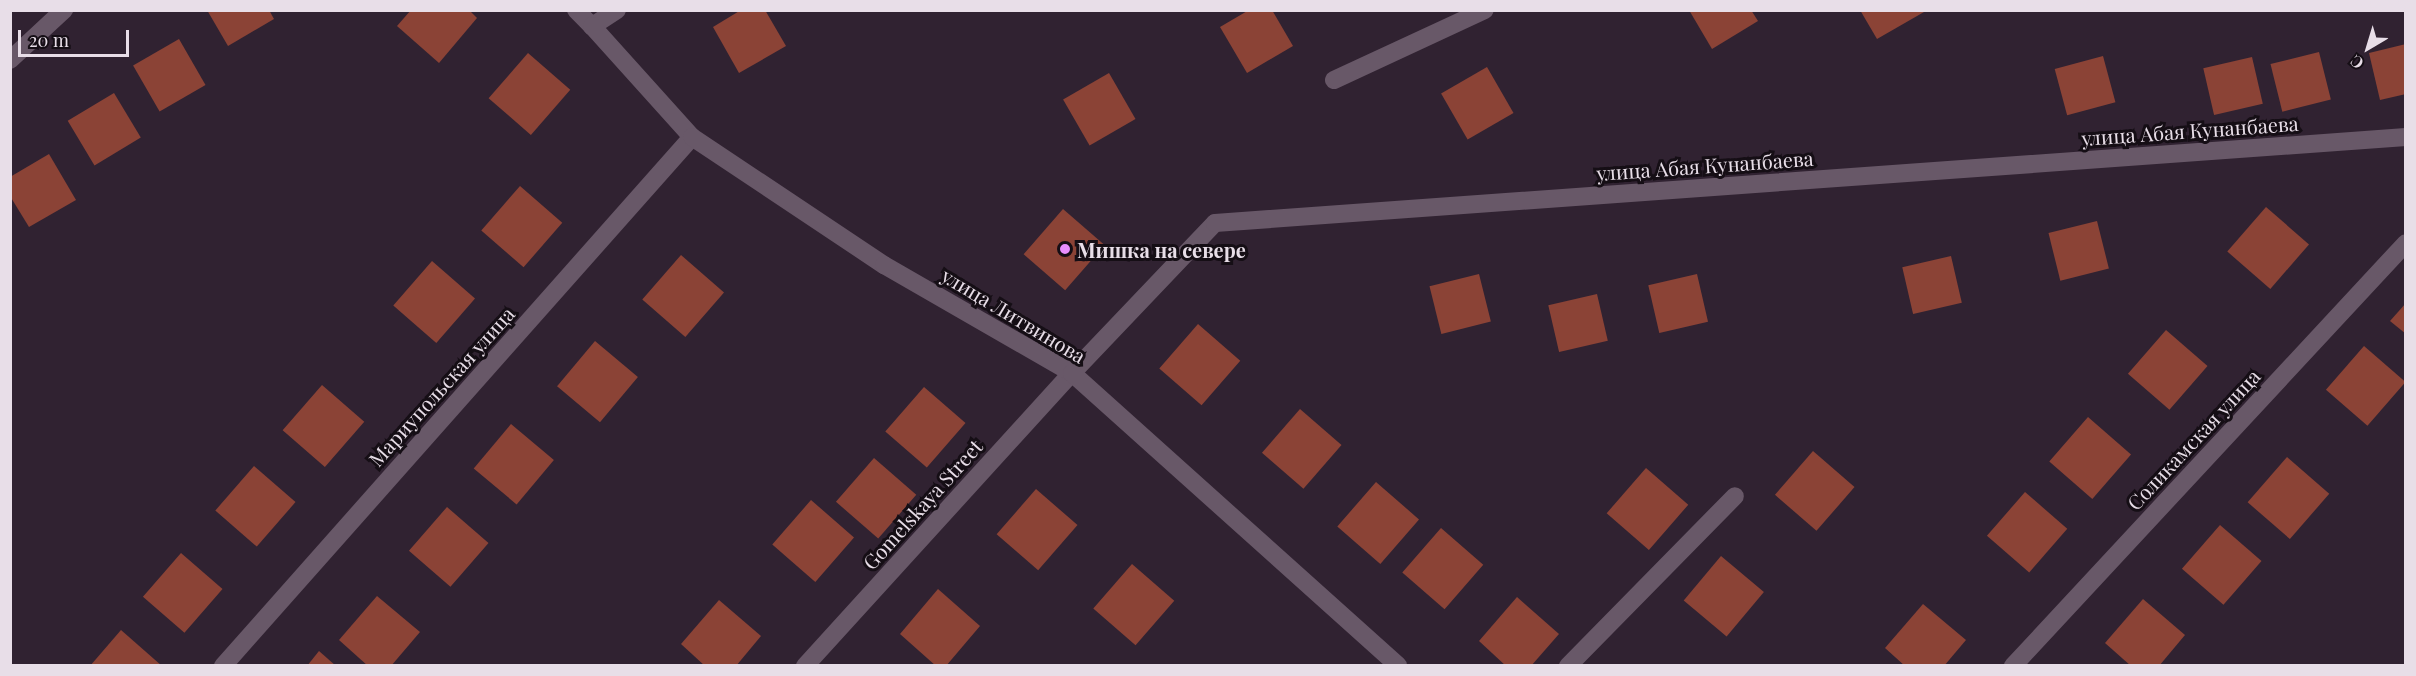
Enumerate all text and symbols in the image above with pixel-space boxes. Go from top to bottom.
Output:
scale bar [21,18,132,56]
north arrow [2338,18,2398,78]
text: 20 m [29,28,69,52]
text: С [2346,51,2368,74]
street label: улица Абая Кунанбаева [2081,110,2299,150]
street label: улица Абая Кунанбаева [1596,145,1814,185]
place label: Мишка на севере [1077,237,1246,261]
marker: Мишка на севере [1058,242,1072,256]
street label: улица Литвинова [938,263,1090,367]
street label: Мариупольская улица [363,301,519,471]
street label: Соликамская улица [2122,364,2264,514]
street label: Gomelskaya Street [857,434,987,574]

